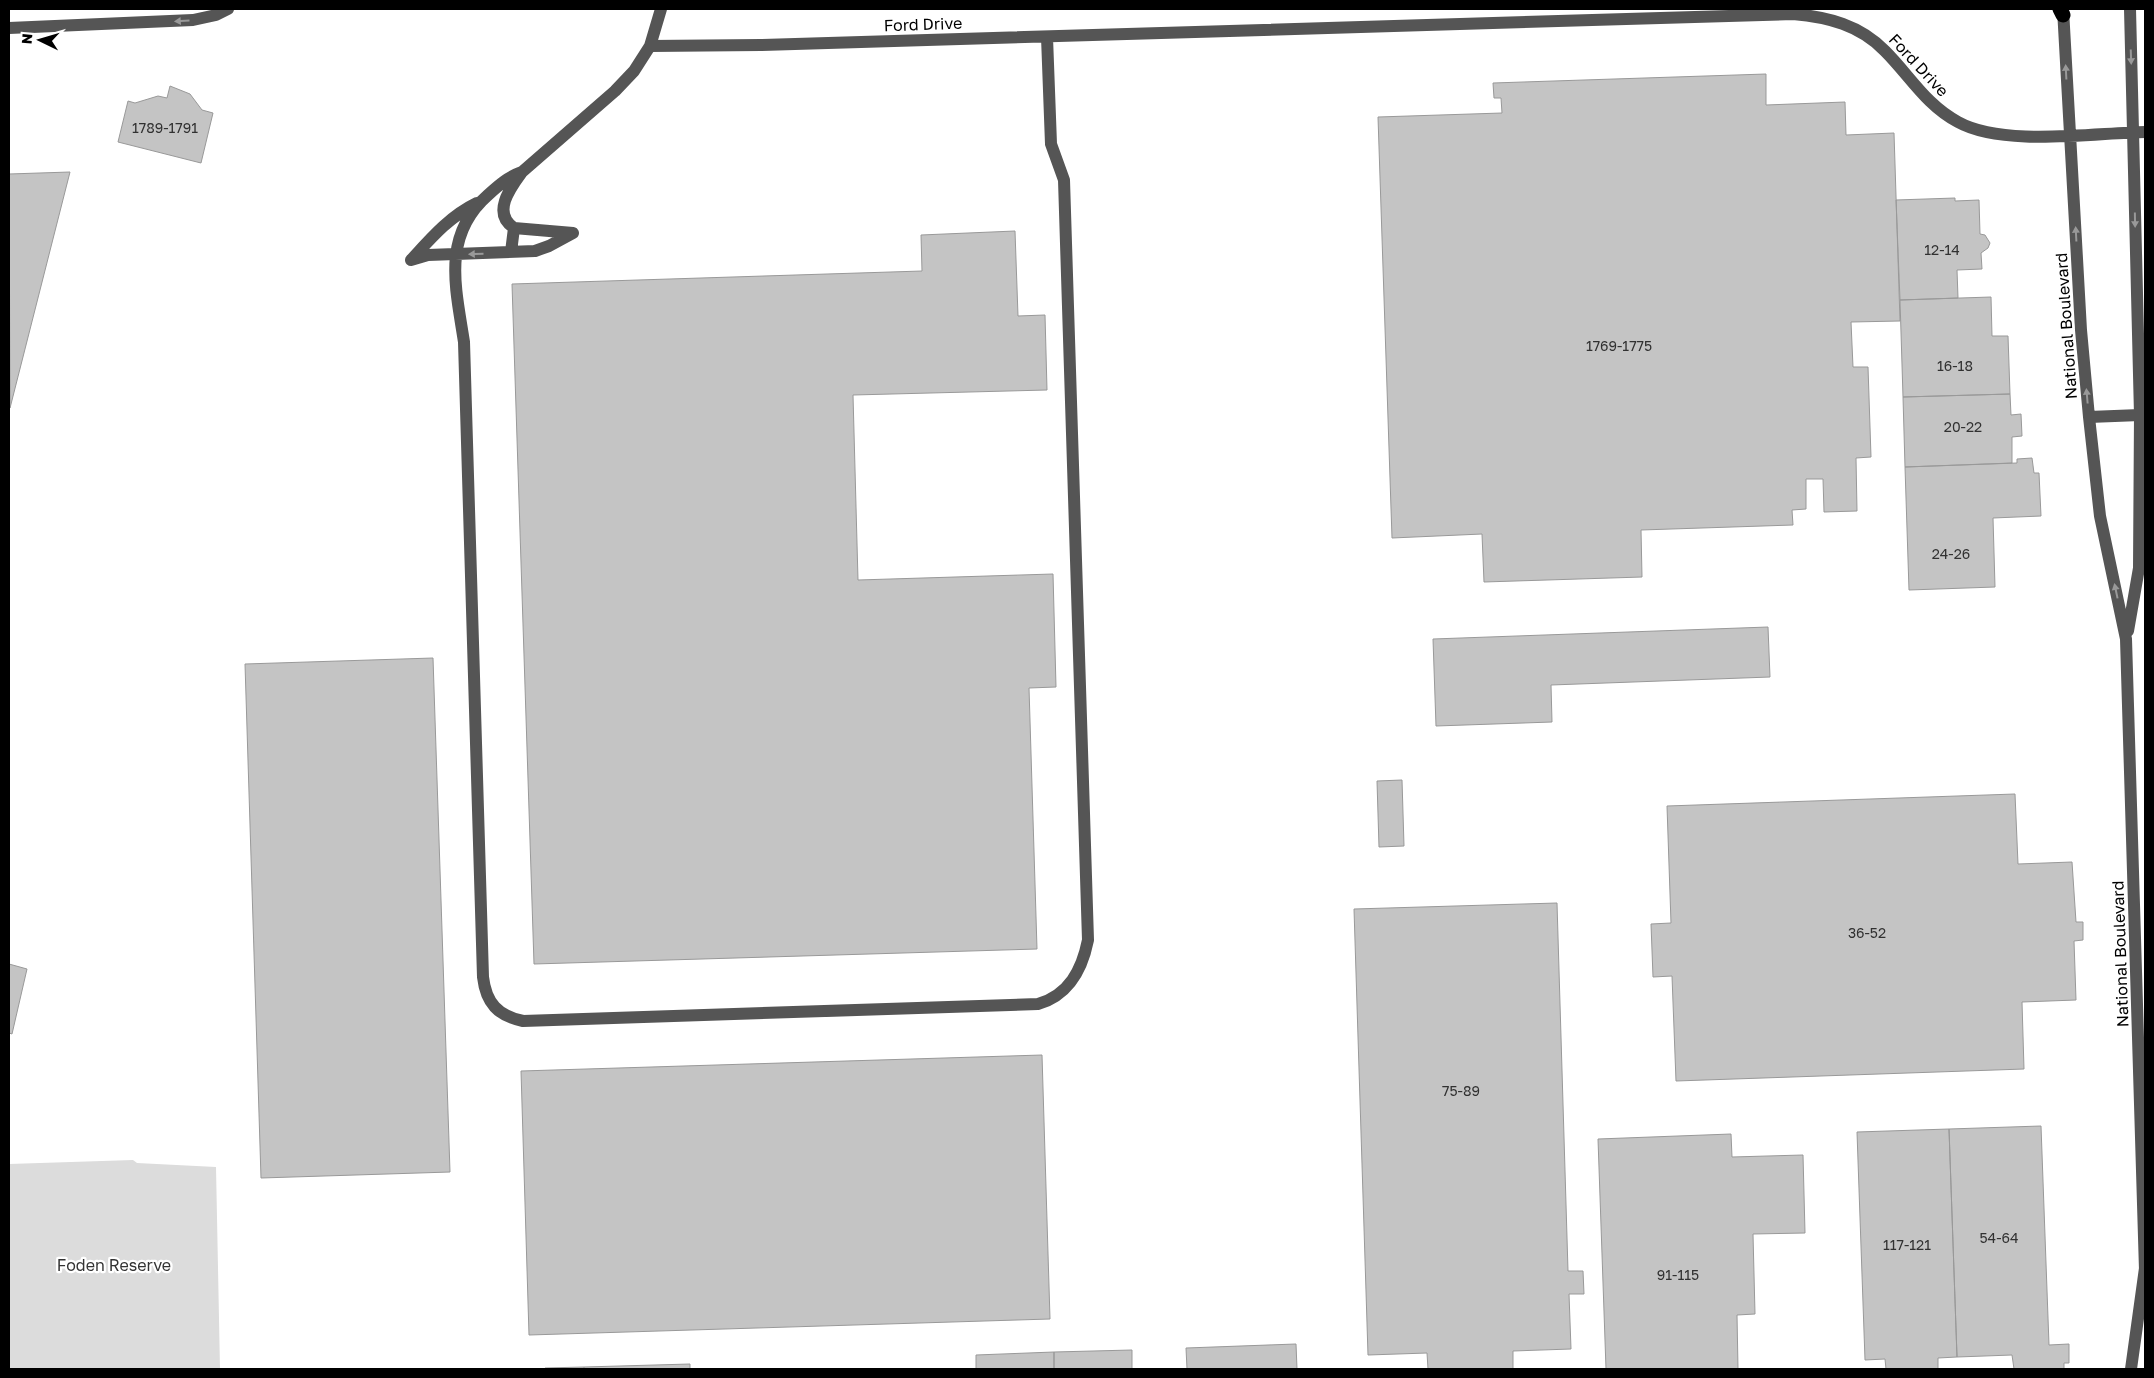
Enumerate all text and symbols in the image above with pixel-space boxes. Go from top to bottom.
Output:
street label: Ford Drive [883,13,963,35]
north arrow [15,15,65,65]
one-way arrow [173,17,189,25]
street label: Ford Drive [1885,29,1953,101]
text: N [18,33,35,45]
one-way arrow [2127,50,2135,66]
one-way arrow [2061,63,2069,79]
house number: 1789-1791 [132,119,198,136]
one-way arrow [2132,212,2140,228]
one-way arrow [2072,226,2080,242]
house number: 12-14 [1924,241,1960,258]
one-way arrow [468,250,484,258]
street label: National Boulevard [2051,252,2081,400]
house number: 1769-1775 [1586,337,1652,354]
house number: 16-18 [1937,357,1973,374]
one-way arrow [2082,388,2090,404]
house number: 20-22 [1944,418,1982,435]
house number: 24-26 [1932,545,1970,562]
one-way arrow [2112,583,2120,599]
street label: National Boulevard [2107,880,2133,1028]
house number: 36-52 [1848,924,1886,941]
house number: 75-89 [1442,1082,1480,1099]
house number: 54-64 [1980,1229,2019,1246]
house number: 117-121 [1883,1236,1931,1253]
park label: Foden Reserve [57,1255,171,1275]
house number: 91-115 [1657,1266,1699,1283]

